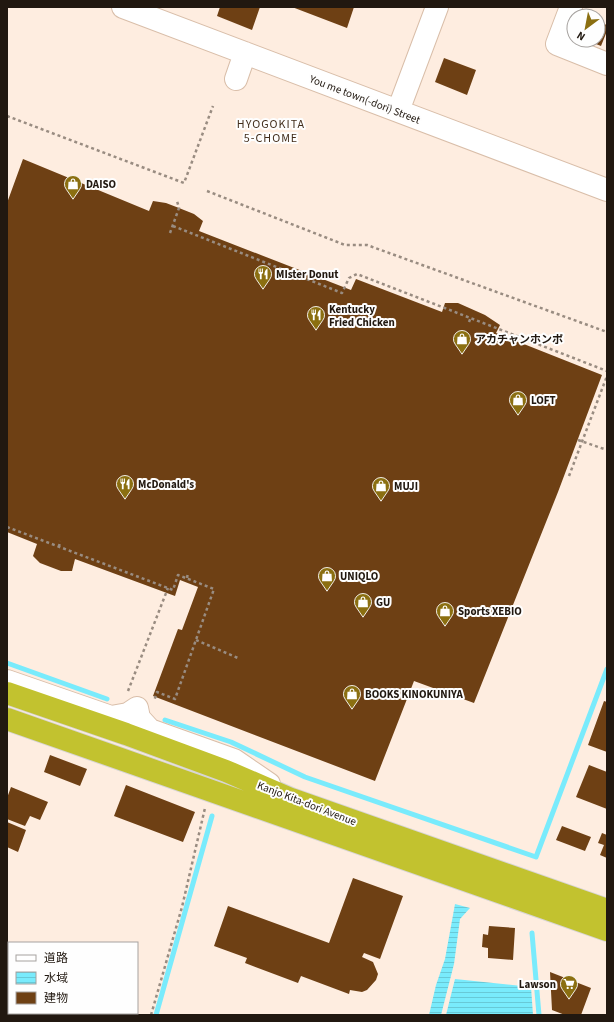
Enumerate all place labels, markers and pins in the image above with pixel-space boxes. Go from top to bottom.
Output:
shop icon: DAISO [63,174,83,199]
place label: DAISO [86,177,117,192]
restaurant icon: MIster Donut [253,264,273,289]
place label: MIster Donut [276,267,339,282]
place label: Kentucky Fried Chicken [329,302,395,330]
restaurant icon: Kentucky Fried Chicken [306,305,326,330]
shop icon: アカチャンホンポ [452,329,472,354]
place label: アカチャンホンポ [475,332,563,347]
shop icon: LOFT [508,390,528,415]
place label: LOFT [531,393,556,408]
restaurant icon: McDonald's [115,474,135,499]
shop icon: MUJI [371,476,391,501]
place label: McDonald's [138,477,194,492]
place label: MUJI [394,479,418,494]
shop icon: UNIQLO [317,566,337,591]
place label: UNIQLO [340,569,379,584]
shop icon: GU [353,592,373,617]
place label: GU [376,595,390,610]
shop icon: Sports XEBIO [435,601,455,626]
place label: Sports XEBIO [458,604,522,619]
shop icon: BOOKS KINOKUNIYA [342,684,362,709]
place label: BOOKS KINOKUNIYA [365,687,464,702]
supermarket icon: Lawson [559,974,579,999]
place label: Lawson [519,977,556,992]

